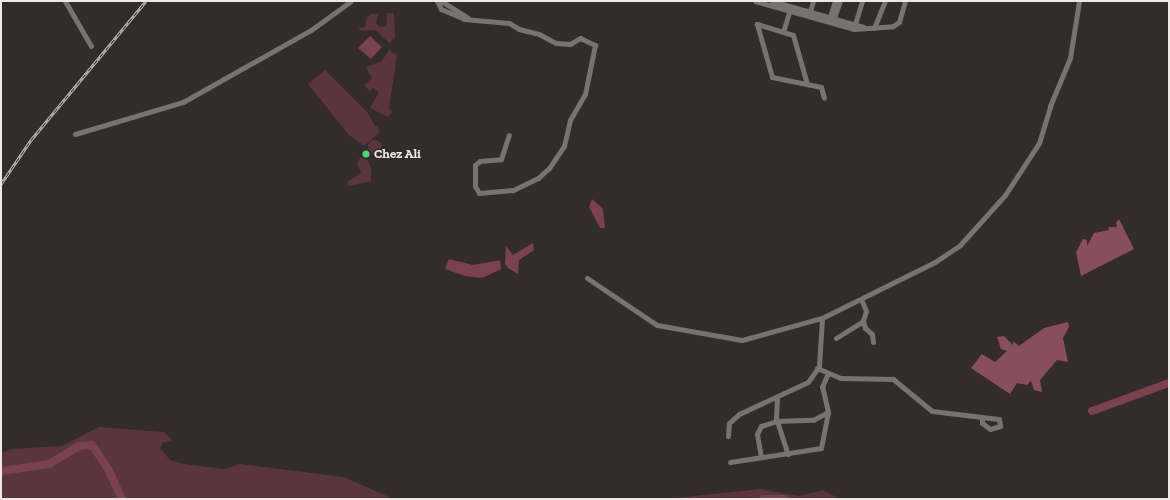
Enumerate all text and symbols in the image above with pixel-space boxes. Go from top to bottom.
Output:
place label: Chez Ali [374,146,421,162]
marker: Chez Ali [361,149,371,159]

